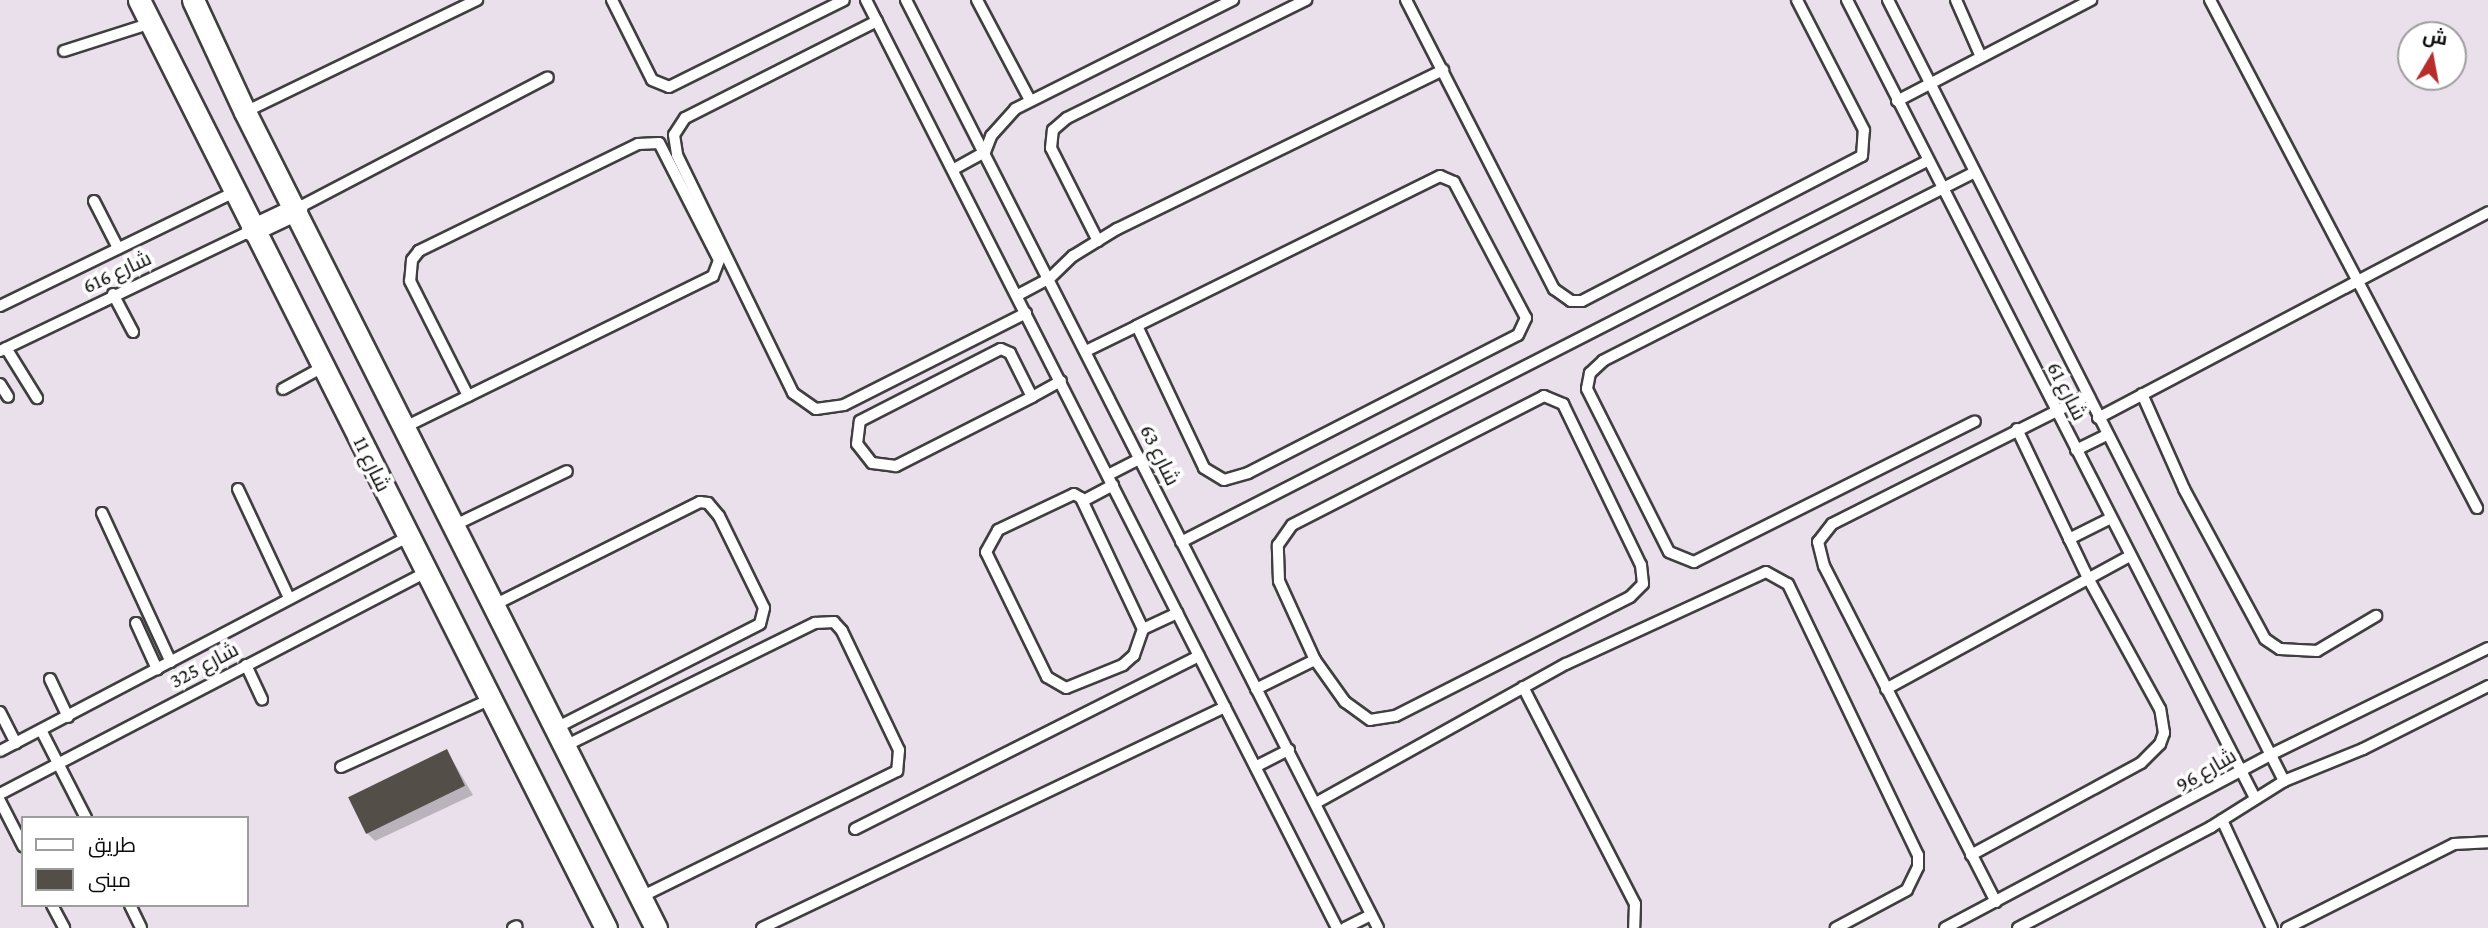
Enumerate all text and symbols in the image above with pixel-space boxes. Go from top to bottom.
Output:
north arrow [2397,21,2467,91]
text: ش [2422,24,2449,49]
street label: شارع 616 [79,245,155,299]
street label: شارع 61 [2042,358,2092,424]
street label: شارع 63 [1135,420,1185,490]
street label: شارع 11 [348,432,396,496]
street label: شارع 325 [165,636,243,694]
street label: شارع 96 [2171,743,2241,797]
legend [21,816,248,907]
text: طريق [88,833,136,857]
text: مبنى [88,868,131,892]

